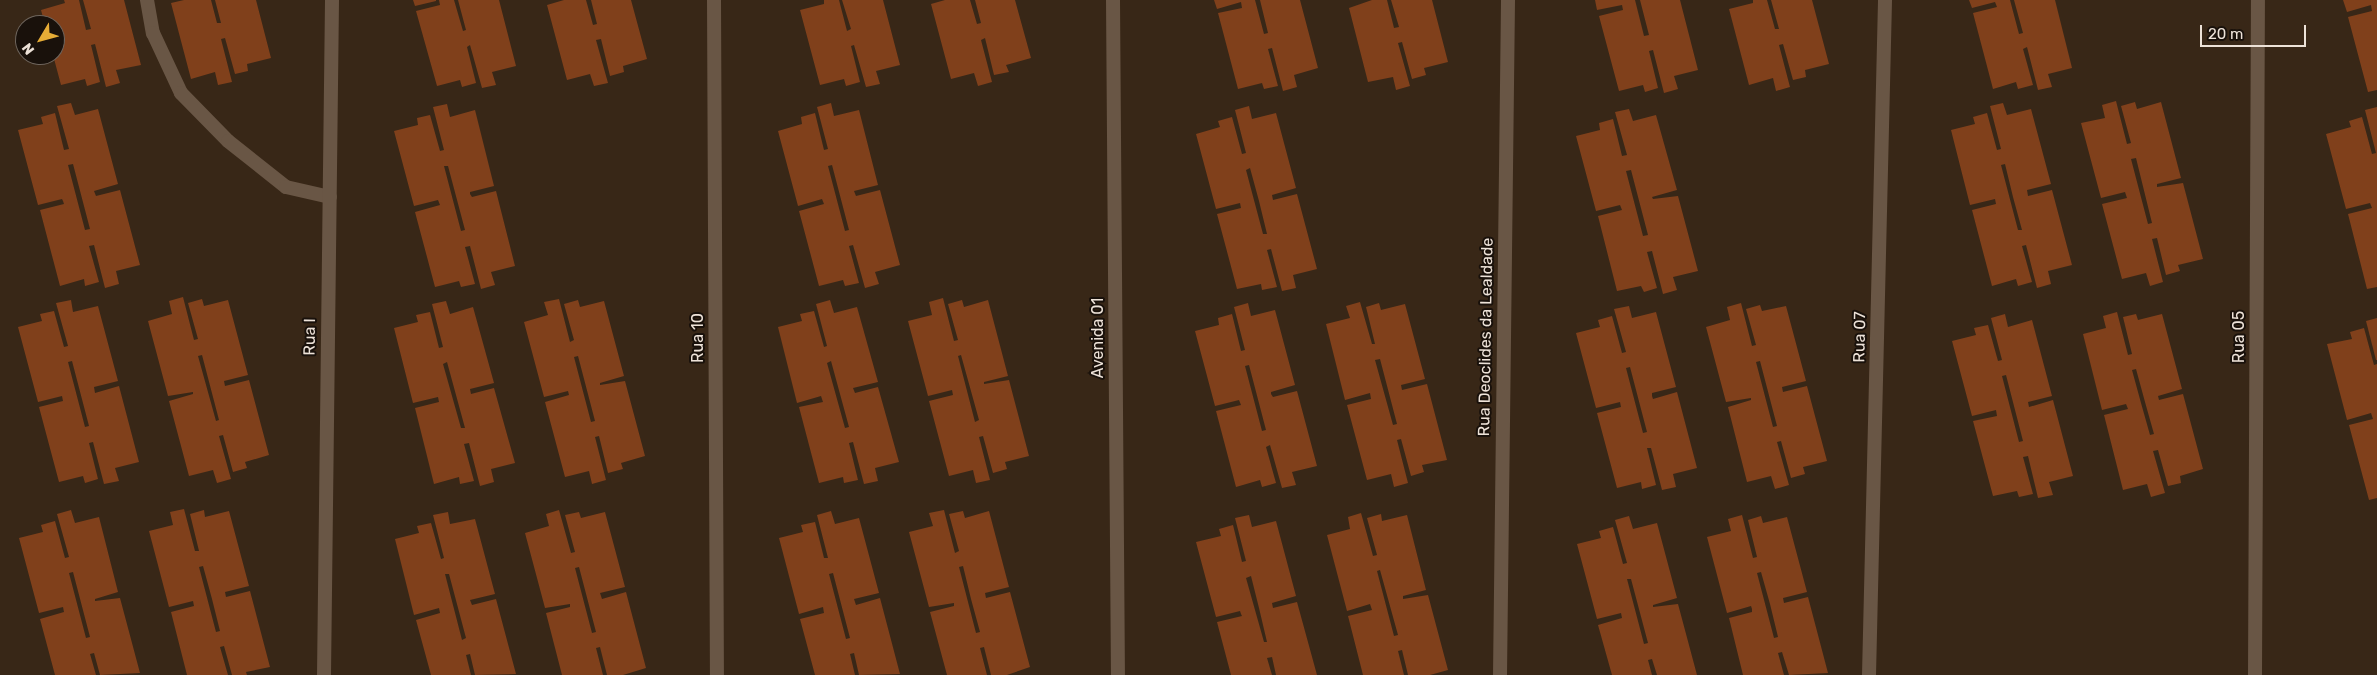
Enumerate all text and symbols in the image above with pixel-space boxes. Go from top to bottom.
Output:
north arrow [15,15,65,65]
scale bar [2202,15,2308,47]
text: 20 m [2208,25,2243,43]
text: N [19,40,38,58]
street label: Rua Deoclides da Lealdade [1475,237,1497,437]
street label: Avenida 01 [1088,298,1108,378]
street label: Rua 07 [1850,311,1870,363]
street label: Rua 05 [2229,311,2249,363]
street label: Rua 10 [688,313,708,363]
street label: Rua I [300,318,320,356]

